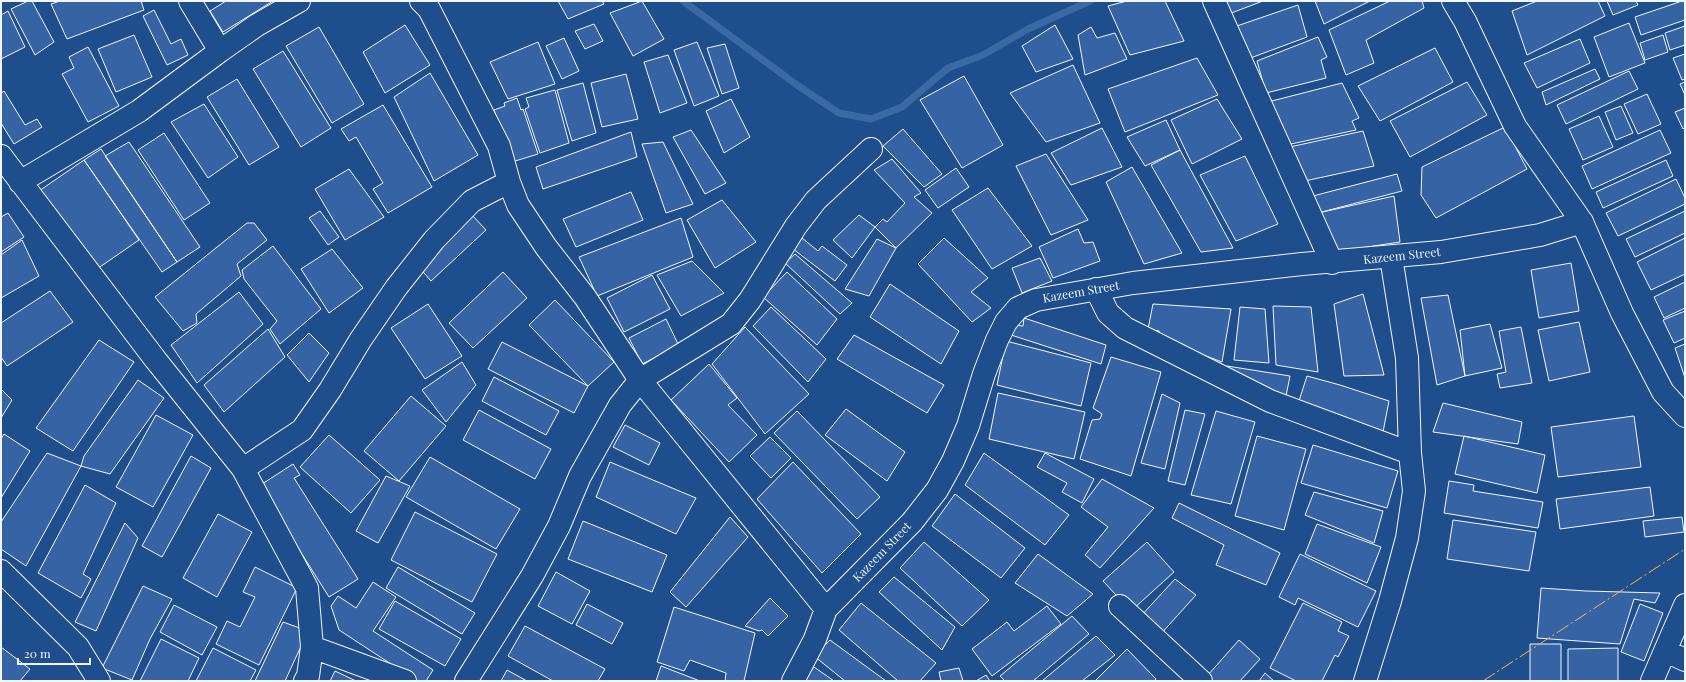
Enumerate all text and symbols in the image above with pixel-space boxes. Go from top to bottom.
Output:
street label: Kazeem Street [1362,243,1442,267]
street label: Kazeem Street [1041,276,1121,306]
street label: Kazeem Street [849,517,914,585]
scale bar [18,640,90,666]
text: 20 m [24,645,51,661]

